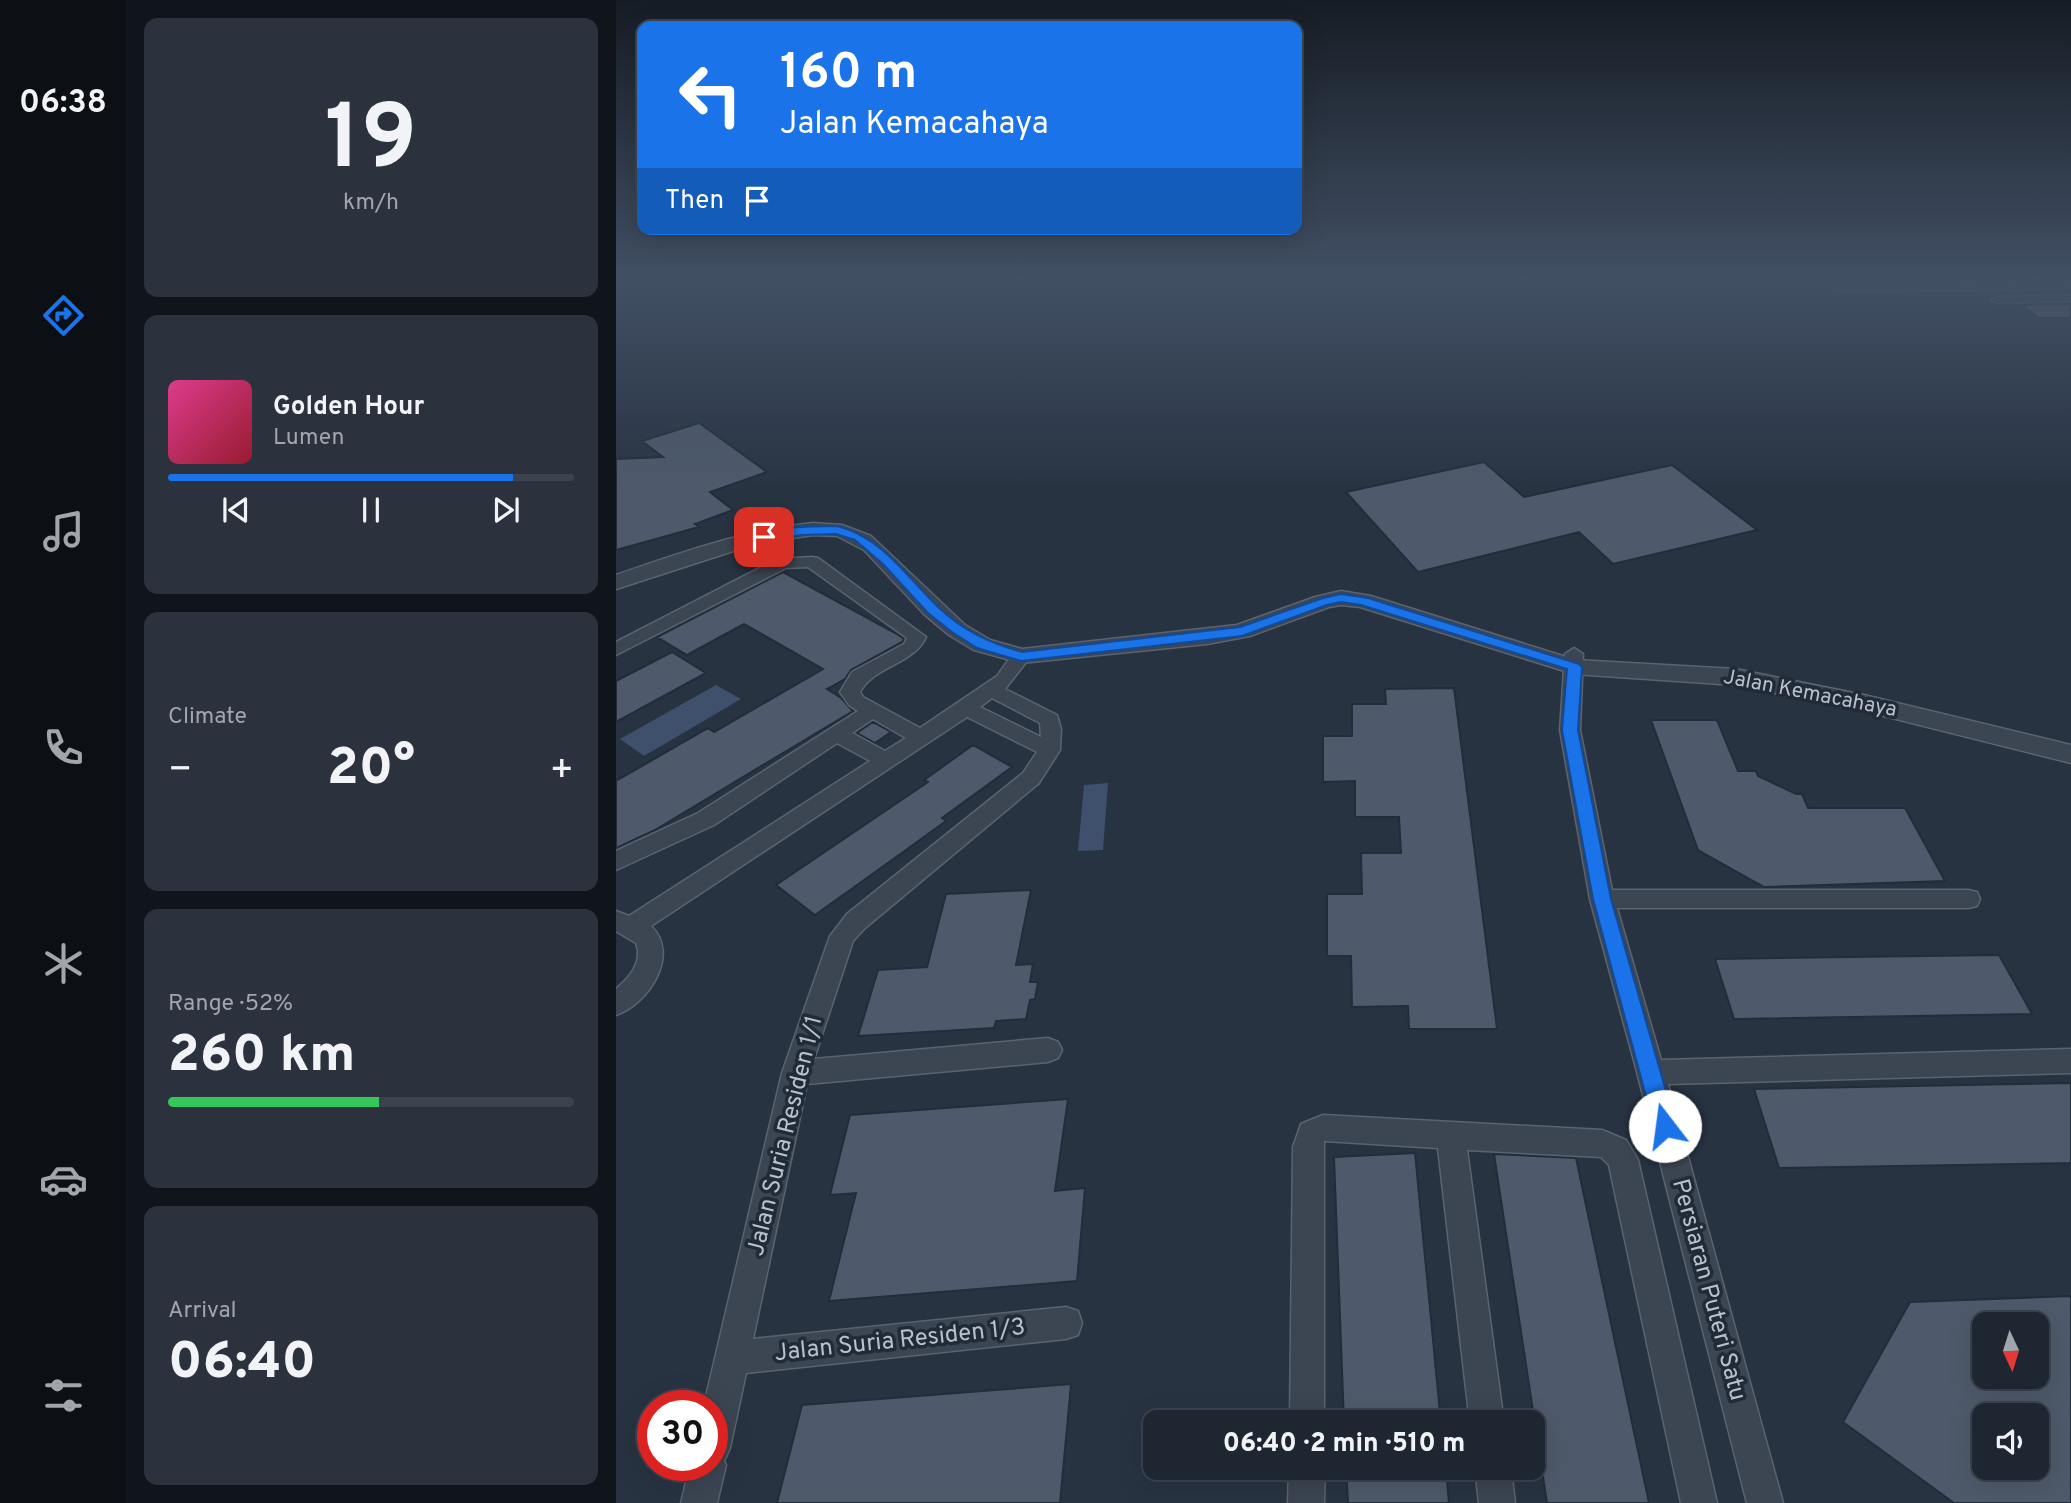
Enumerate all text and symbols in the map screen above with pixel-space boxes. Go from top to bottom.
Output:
text: 160 m [780,44,917,106]
icon: left [665,49,756,140]
text: 06:38 [19,84,107,124]
text: 19 [325,86,417,201]
text: Jalan Kemacahaya [780,105,1048,145]
icon: arrive [738,182,776,220]
text: Then [665,185,724,218]
text: km/h [343,189,399,218]
icon: directions [39,291,88,340]
text: Golden Hour [273,391,424,424]
text: Lumen [273,424,344,453]
icon: previous [217,491,255,529]
icon: pause [352,491,390,529]
icon: next [487,491,525,529]
icon: music [39,507,88,556]
pin [734,507,794,567]
icon: arrive [745,518,783,556]
street label: Jalan Kemacahaya [1721,664,1899,724]
text: Climate [168,703,247,732]
icon: phone [39,723,88,772]
text: 20° [327,737,415,803]
text: − [168,747,193,796]
text: + [549,747,574,796]
icon: climate [39,939,88,988]
text: Range · 52% [168,990,293,1019]
street label: Jalan Suria Residen 1/1 [742,1013,830,1259]
text: 260 km [168,1024,355,1090]
position arrow [1628,1089,1702,1163]
icon: car [39,1155,88,1204]
street label: Persiaran Puteri Satu [1664,1176,1752,1404]
text: Arrival [168,1297,237,1326]
north arrow [1972,1312,2049,1390]
map controls [1972,1312,2049,1480]
street label: Jalan Suria Residen 1/3 [773,1313,1027,1369]
text: 06:40 [168,1331,316,1397]
icon: filters [39,1371,88,1420]
speed limit sign: 30 [637,1390,728,1481]
button: sound [1972,1403,2049,1480]
text: 06:40 · 2 min · 510 m [1223,1428,1465,1461]

